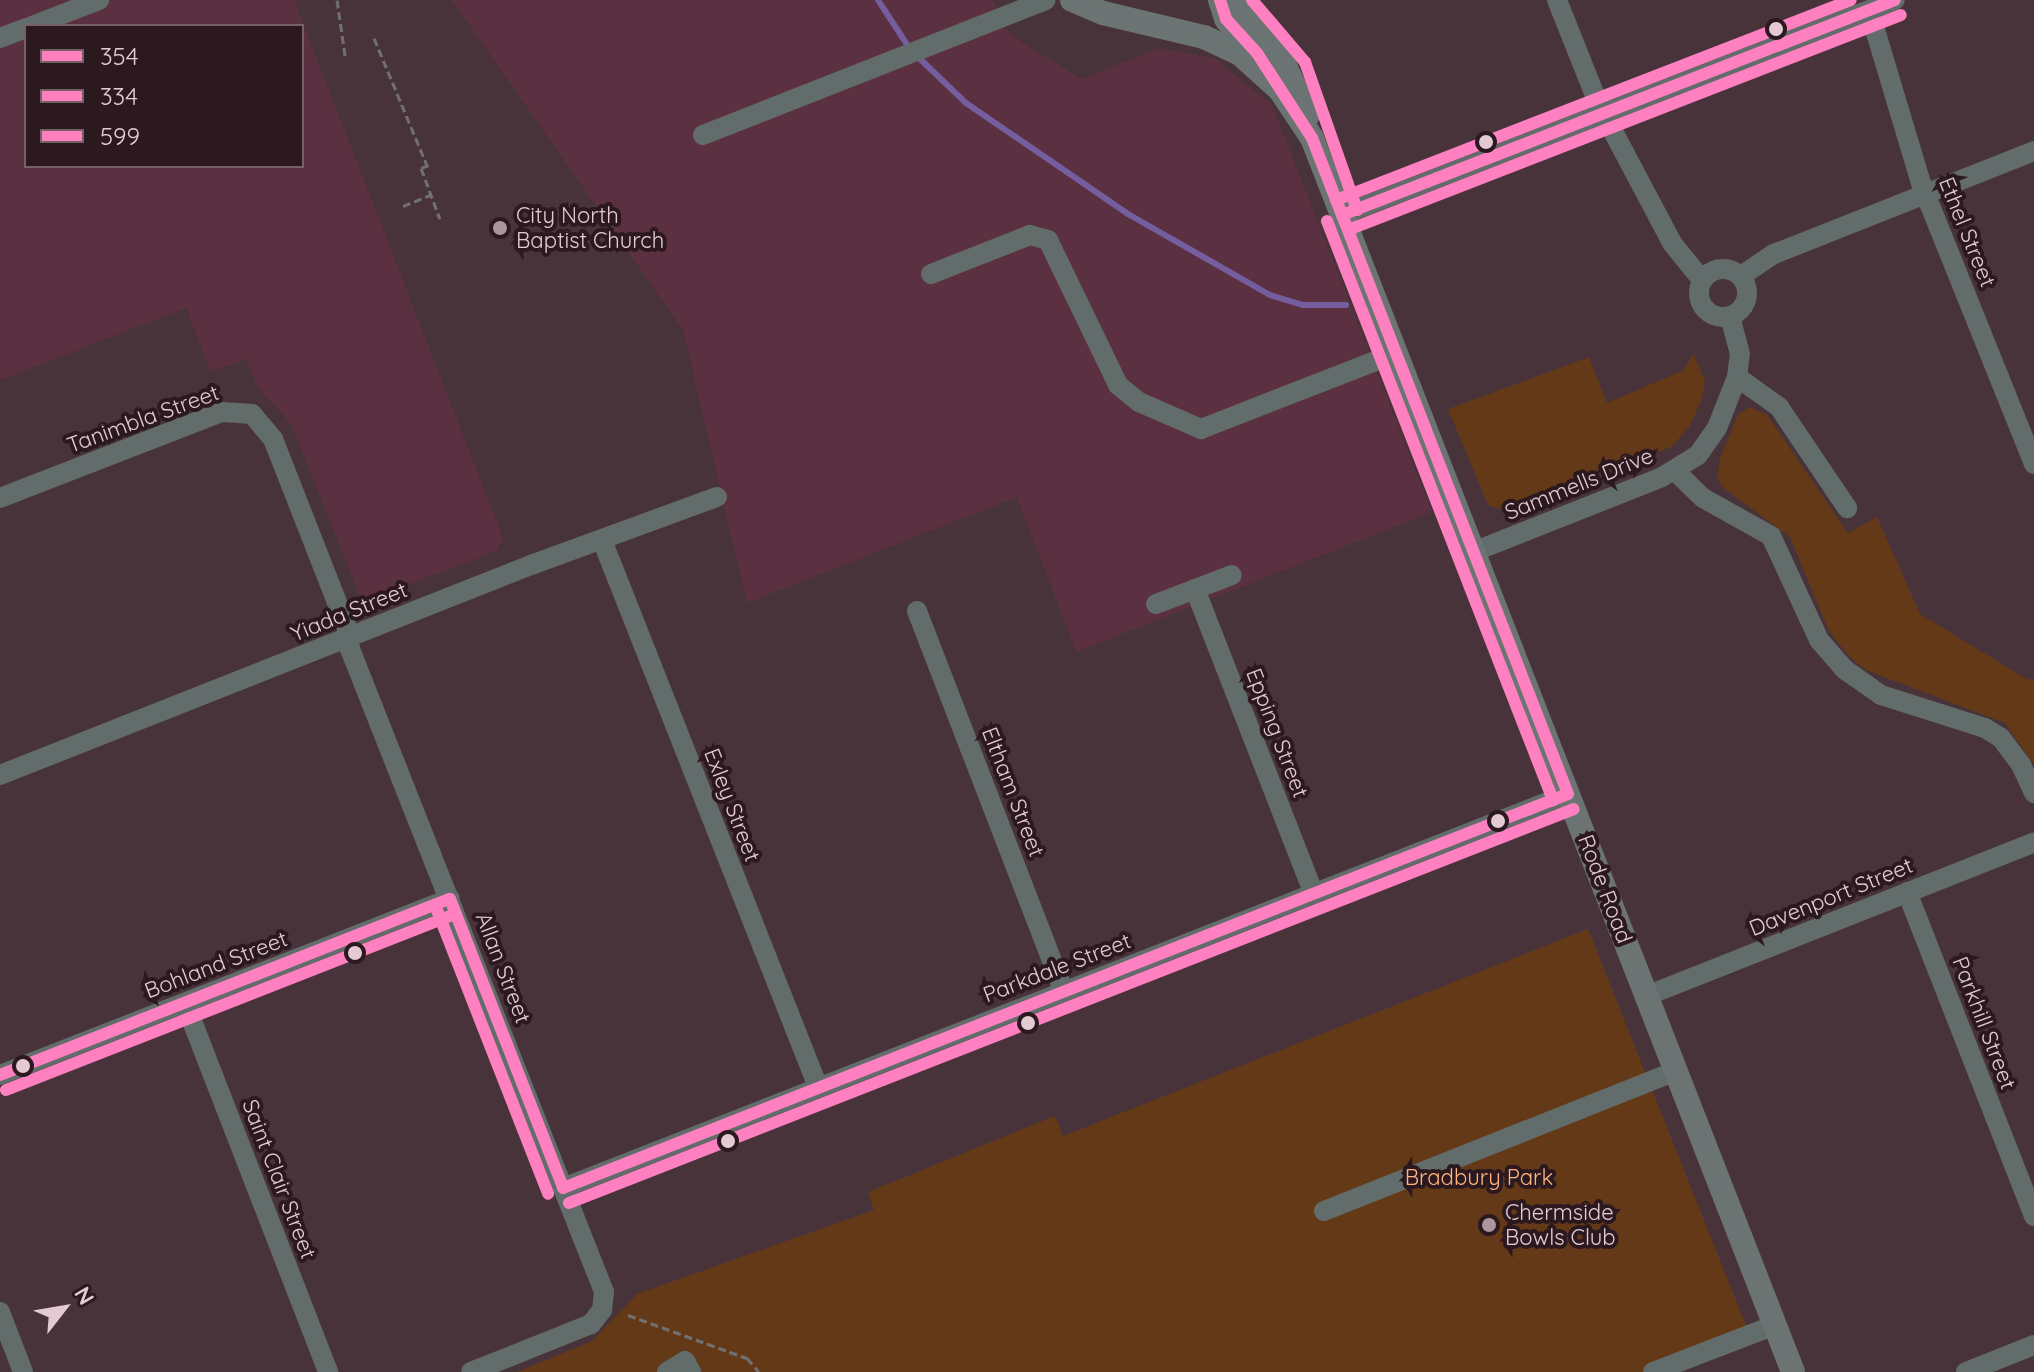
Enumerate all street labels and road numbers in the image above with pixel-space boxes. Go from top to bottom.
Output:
street label: Ethel Street [1933,173,2001,291]
street label: Tanimbla Street [63,379,223,459]
street label: Sammells Drive [1501,442,1657,526]
street label: Yiada Street [287,577,411,647]
street label: Epping Street [1240,665,1314,801]
street label: Eltham Street [976,723,1050,861]
street label: Exley Street [698,745,766,865]
street label: Rode Road [1572,831,1638,947]
street label: Davenport Street [1745,852,1917,942]
street label: Allan Street [470,909,536,1027]
street label: Bohland Street [141,926,291,1004]
street label: Parkdale Street [979,928,1135,1008]
street label: Parkhill Street [1947,953,2021,1093]
street label: Saint Clair Street [236,1096,322,1262]

